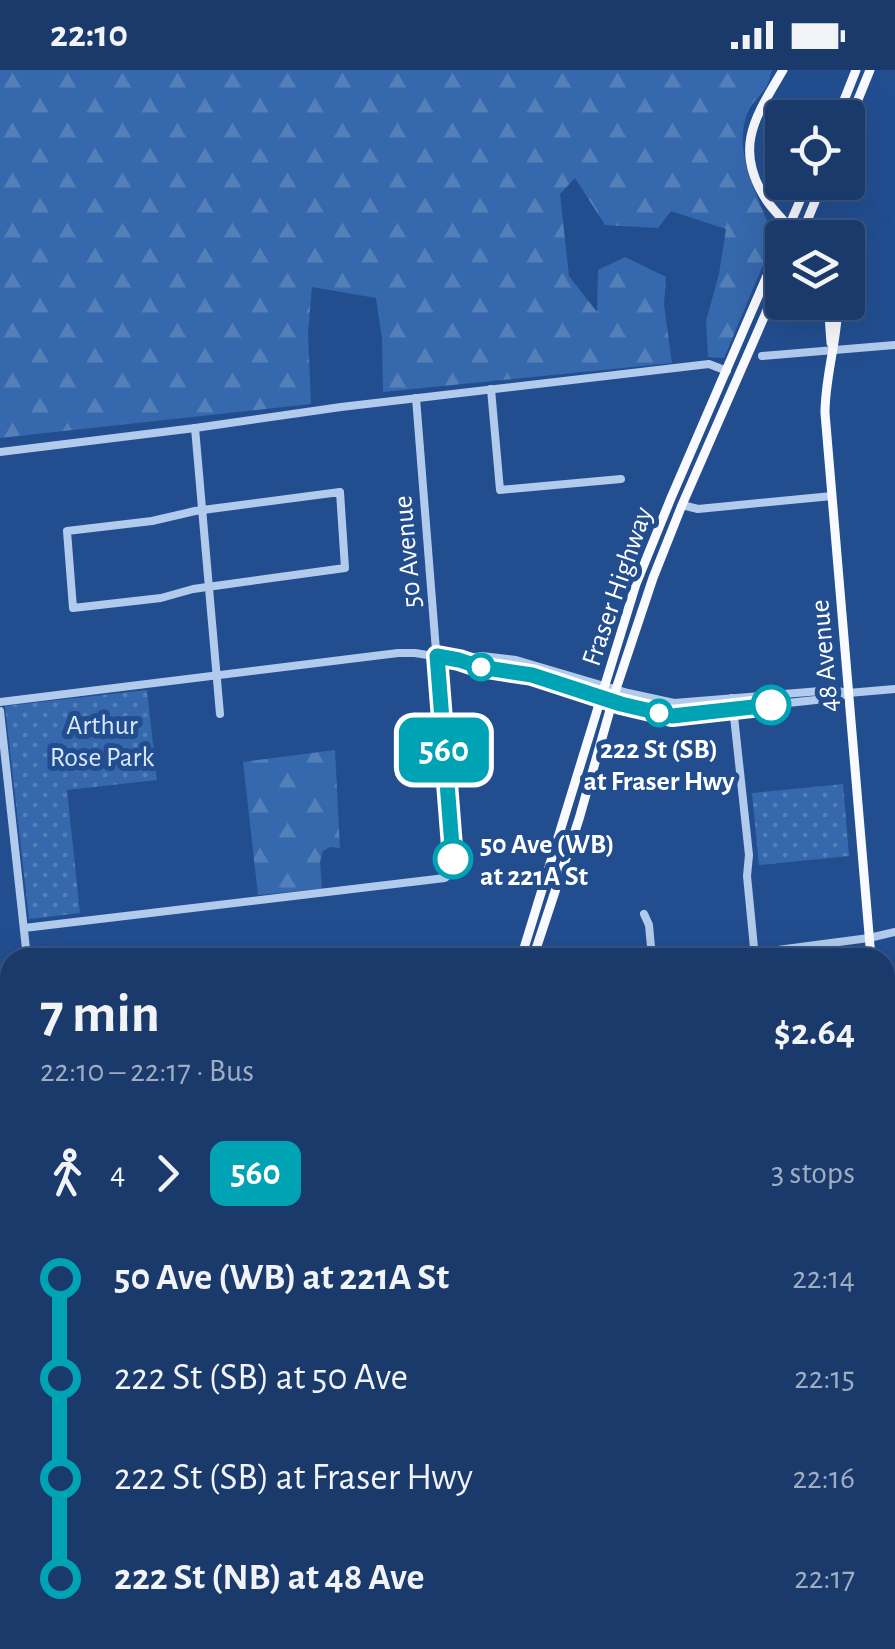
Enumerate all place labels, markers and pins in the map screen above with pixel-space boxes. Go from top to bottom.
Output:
unlabelled marker [468,654,494,680]
unlabelled marker [752,686,790,724]
marker: 222 St (SB) at Fraser Hwy [646,700,672,726]
place label: 222 St (SB) at Fraser Hwy [584,736,735,796]
place label: 50 Ave (WB) at 221A St [480,831,615,891]
marker: 50 Ave (WB) at 221A St [434,840,472,878]

